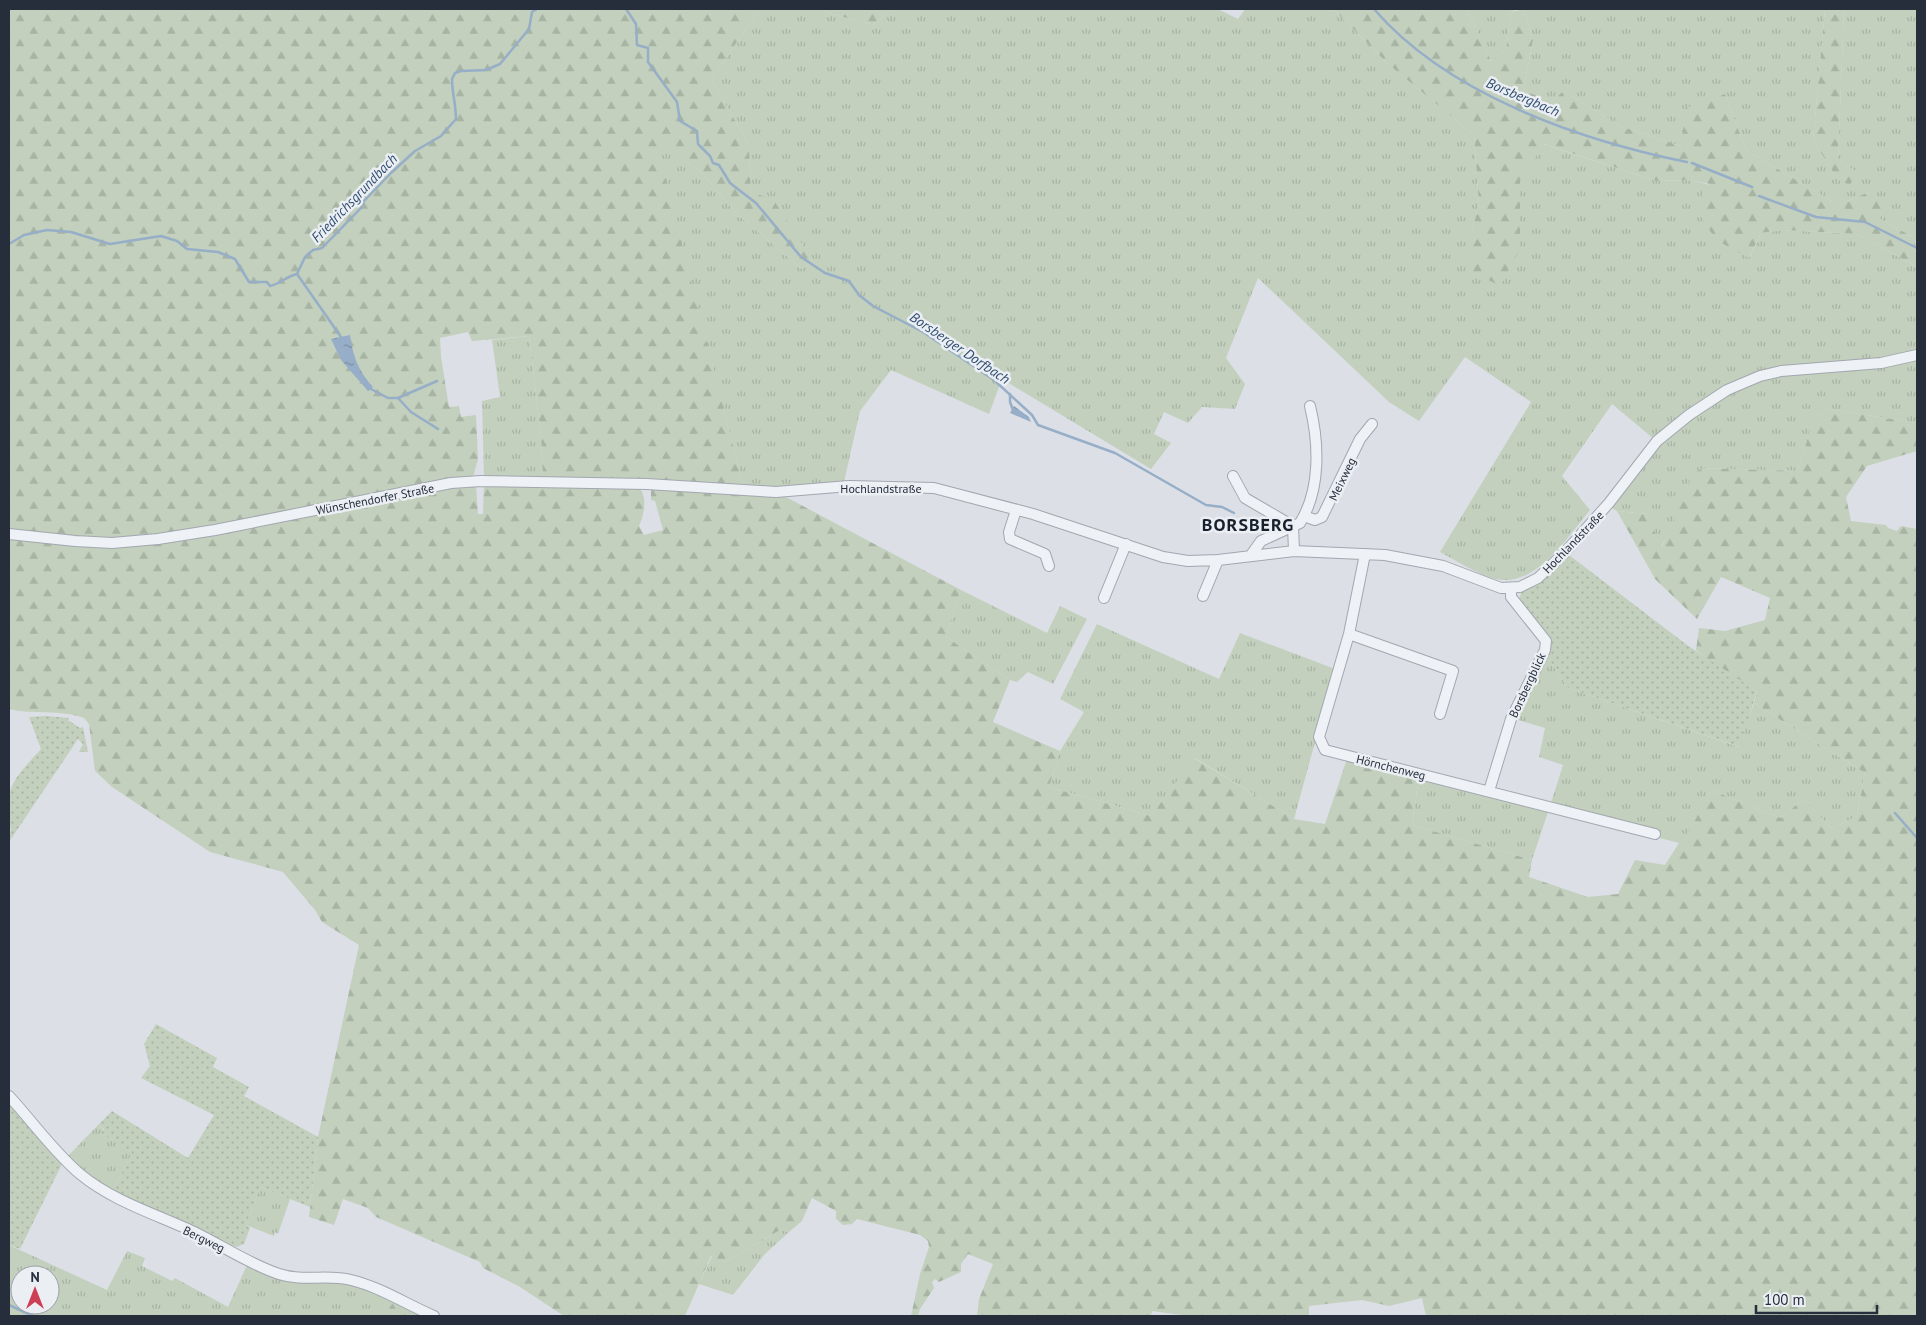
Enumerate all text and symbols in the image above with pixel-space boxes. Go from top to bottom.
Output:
water label: Borsbergbach [1484,74,1562,120]
water label: Friedrichsgrundbach [307,150,401,246]
water label: Borsberger Dorfbach [907,308,1013,388]
street label: Meixweg [1325,455,1359,503]
street label: Wünschendorfer Straße [315,480,435,518]
street label: Hochlandstraße [840,481,922,496]
street label: Hochlandstraße [1539,508,1607,576]
district label: BORSBERG [1202,513,1294,536]
street label: Borsbergblick [1505,650,1549,720]
street label: Hörnchenweg [1355,751,1427,783]
street label: Bergweg [181,1222,227,1256]
north arrow [10,1265,60,1315]
text: N [30,1268,40,1286]
scale bar [1756,1282,1877,1314]
text: 100 m [1764,1290,1805,1309]

